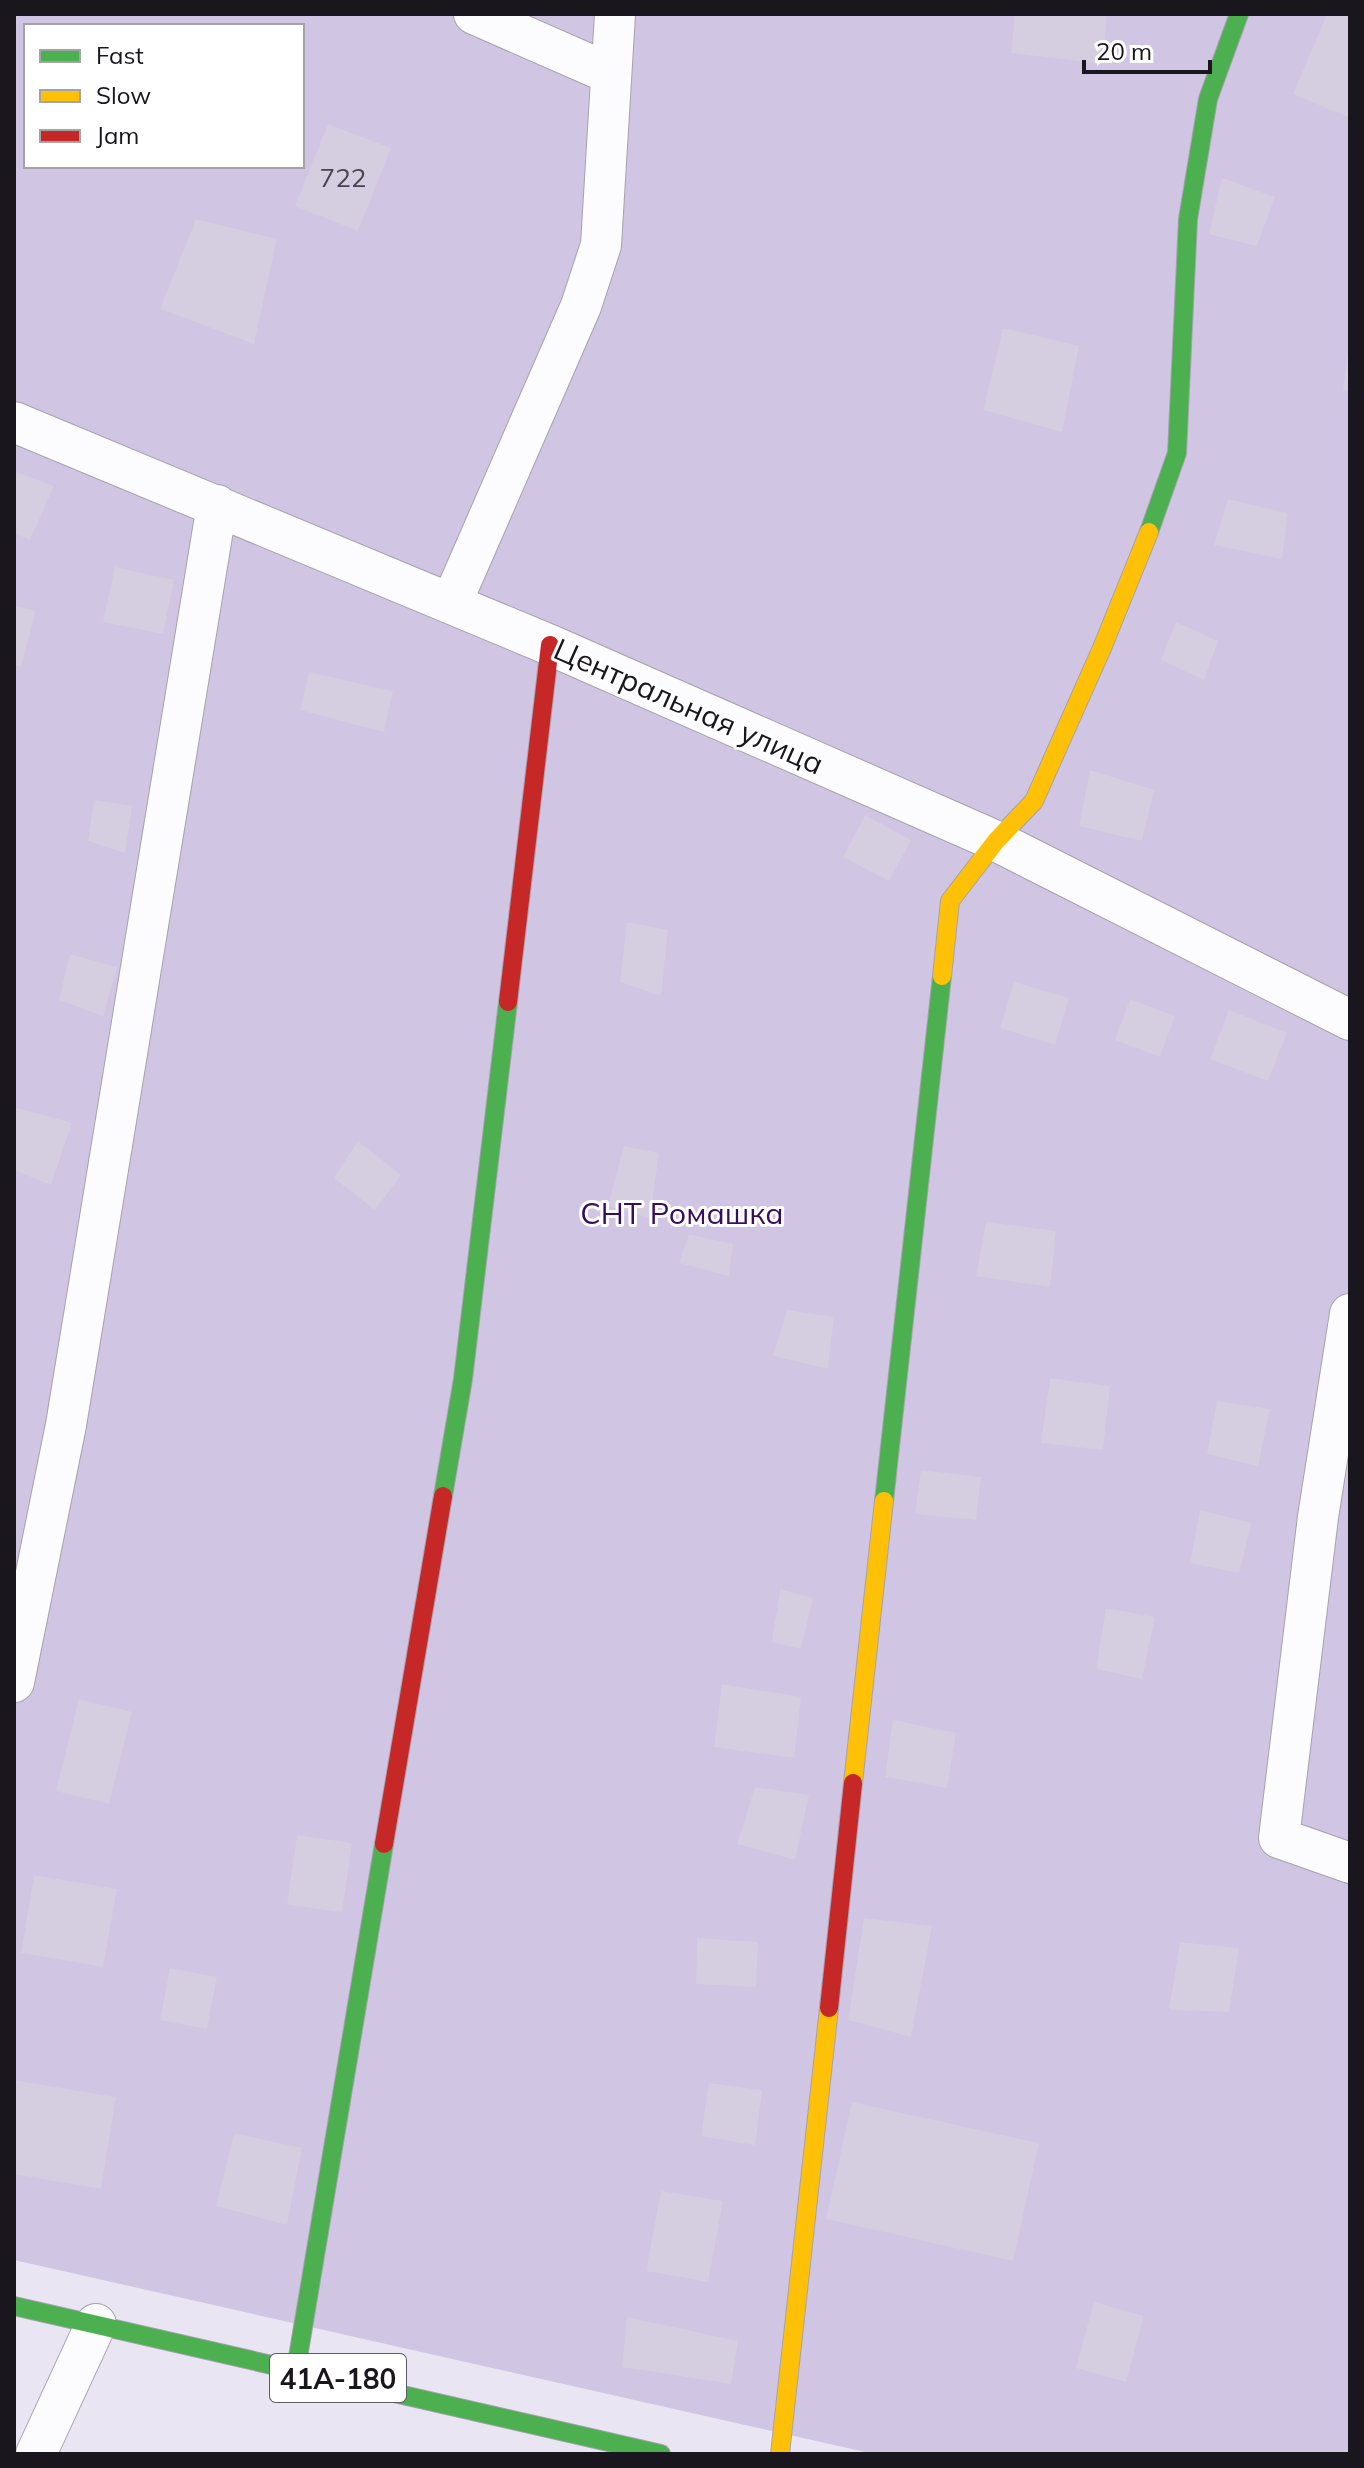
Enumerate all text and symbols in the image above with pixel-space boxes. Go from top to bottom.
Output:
legend [24,24,304,168]
scale bar [1084,24,1210,74]
text: 20 m [1096,36,1152,66]
text: Fast [96,40,144,70]
text: Slow [96,80,151,110]
text: Jam [96,120,139,150]
house number: 722 [320,161,366,194]
street label: Центральная улица [548,629,830,783]
park label: СНТ Ромашка [580,1194,784,1232]
road number: 41А-180 [270,2354,406,2402]

